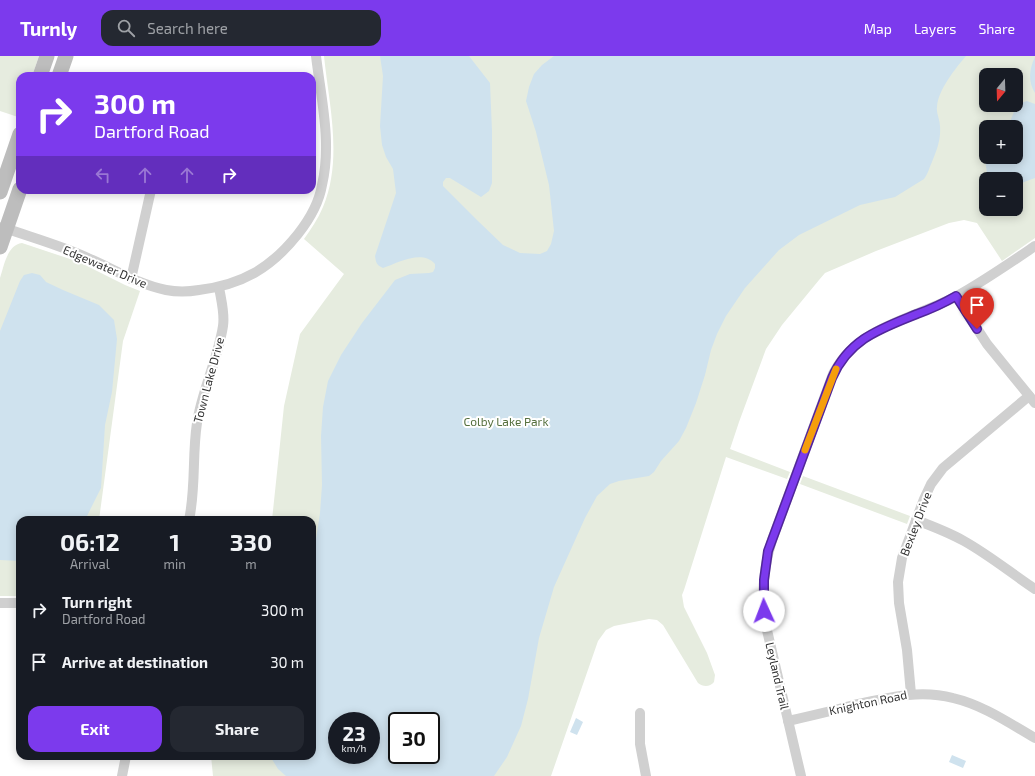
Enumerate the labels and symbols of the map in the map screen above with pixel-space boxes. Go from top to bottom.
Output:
north arrow [979,68,1023,112]
street label: Edgewater Drive [61,242,149,290]
pin [960,288,994,329]
street label: Town Lake Drive [190,335,226,424]
park label: Colby Lake Park [463,414,549,428]
street label: Bexley Drive [896,490,934,558]
position arrow [743,590,785,632]
street label: Leyland Trail [763,641,793,711]
street label: Knighton Road [828,687,908,717]
speed limit sign: 30 [388,712,440,764]

